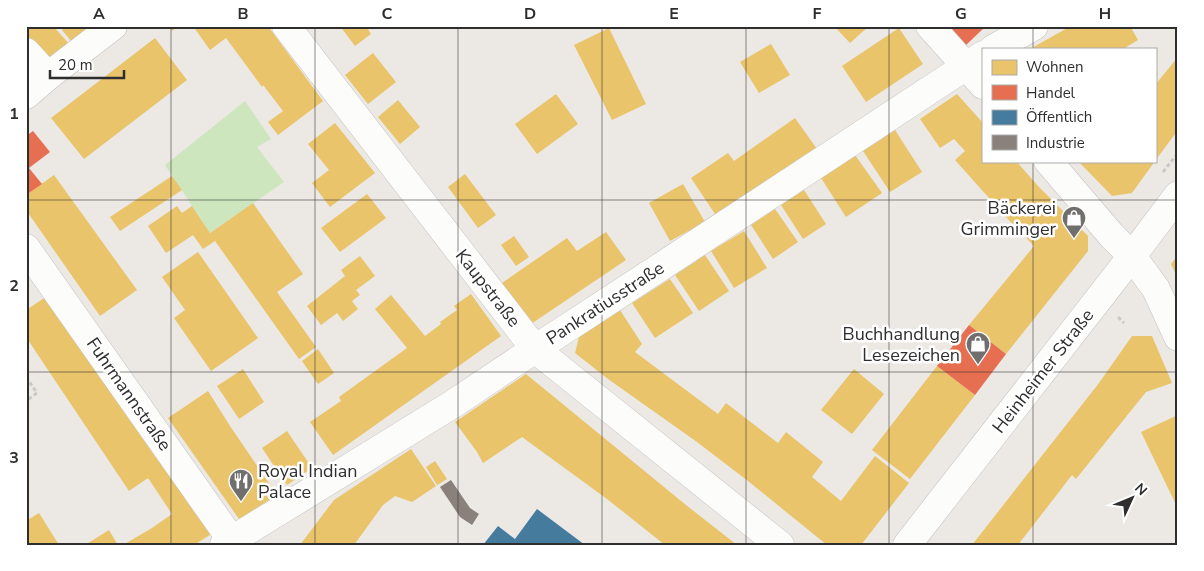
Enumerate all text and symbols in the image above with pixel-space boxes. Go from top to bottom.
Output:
text: A [93,3,105,25]
text: B [237,3,249,25]
text: C [382,3,393,25]
text: D [524,3,536,25]
text: E [669,3,679,25]
text: F [813,3,822,25]
text: G [955,3,967,25]
text: H [1099,3,1111,25]
scale bar [50,48,124,80]
legend [982,48,1156,162]
text: 20 m [58,55,93,75]
text: Wohnen [1026,57,1084,77]
text: Handel [1026,83,1076,103]
text: 1 [9,103,19,125]
text: Öffentlich [1026,107,1092,127]
text: Industrie [1026,133,1085,153]
place label: Bäckerei Grimminger [961,196,1057,241]
shop icon: Bäckerei Grimminger [1061,205,1087,239]
street label: Kaupstraße [450,244,526,332]
street label: Pankratiusstraße [541,256,669,350]
text: 2 [9,275,19,297]
street label: Heinheimer Straße [987,304,1099,438]
place label: Buchhandlung Lesezeichen [842,322,960,367]
shop icon: Buchhandlung Lesezeichen [965,331,991,365]
street label: Fuhrmannstraße [81,333,177,455]
text: 3 [9,447,19,469]
place label: Royal Indian Palace [258,459,358,504]
restaurant icon: Royal Indian Palace [228,468,254,502]
north arrow [1106,474,1156,524]
text: N [1131,479,1151,500]

